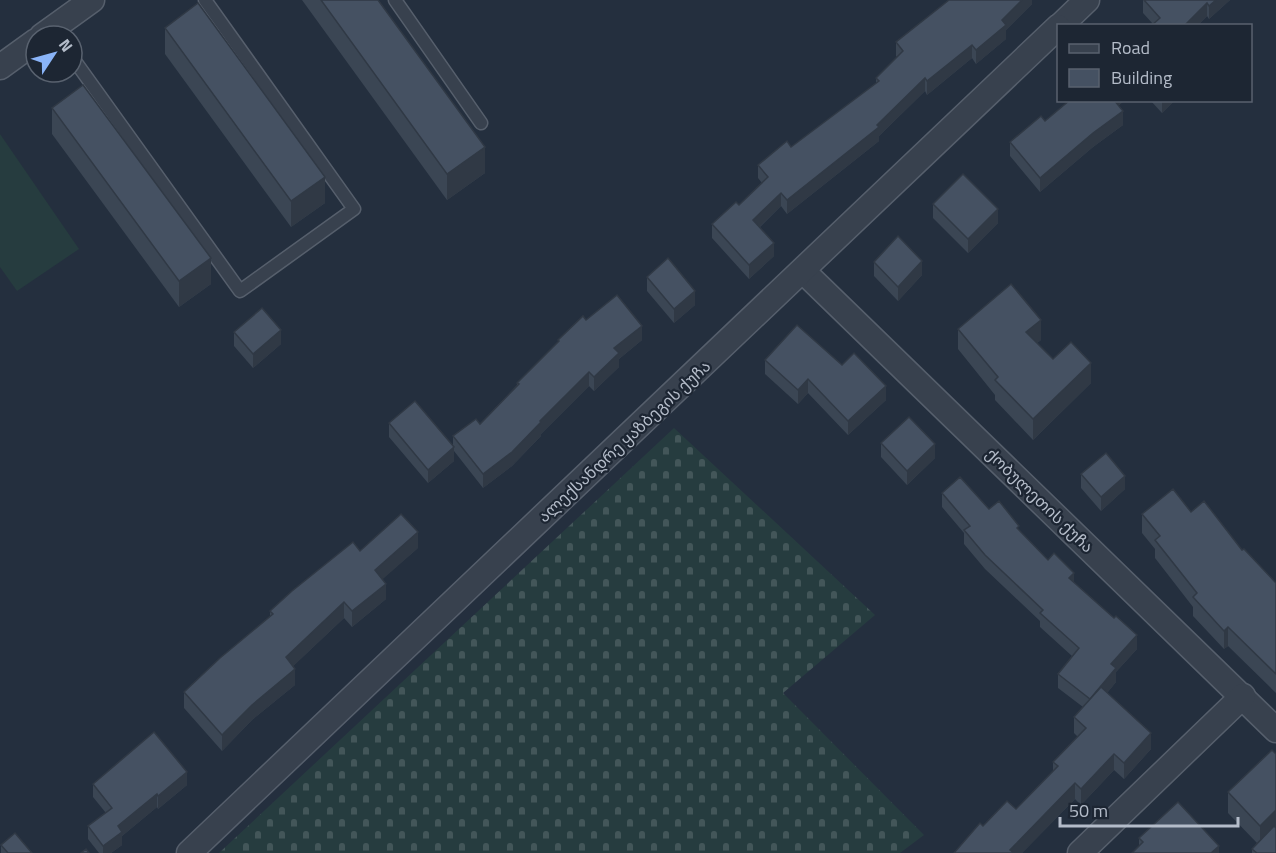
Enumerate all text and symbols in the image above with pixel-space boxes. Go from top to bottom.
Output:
north arrow [24,24,84,84]
legend [1057,24,1252,102]
text: N [53,34,79,57]
text: Road [1111,34,1150,61]
text: Building [1111,64,1172,91]
street label: ალექსანდრე ყაზბეგის ქუჩა [532,354,716,528]
street label: ქობულეთის ქუჩა [981,442,1099,558]
scale bar [1060,790,1238,828]
text: 50 m [1069,797,1108,824]

